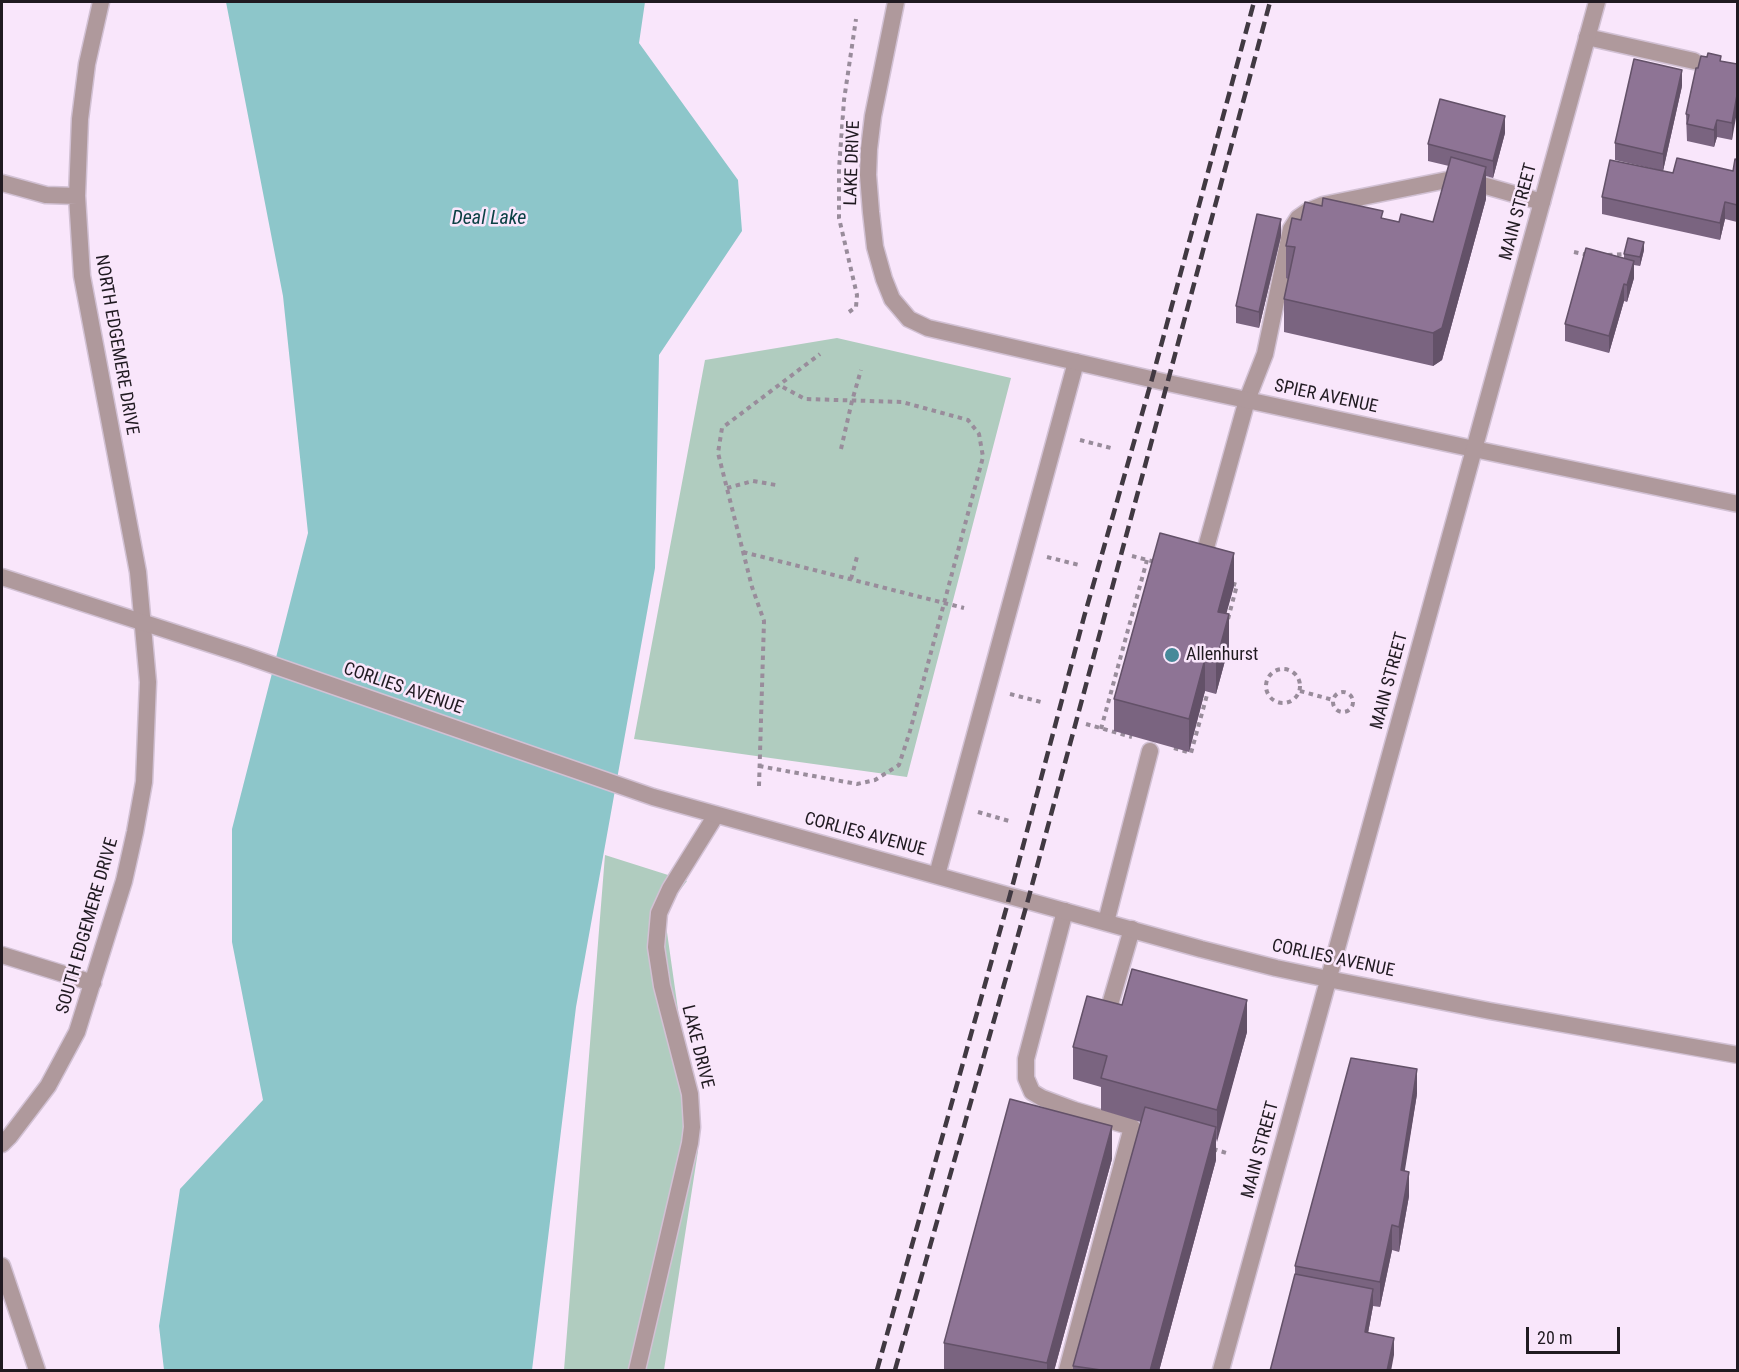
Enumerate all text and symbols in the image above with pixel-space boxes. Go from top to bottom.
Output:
street label: LAKE DRIVE [841,120,865,206]
street label: MAIN STREET [1496,161,1542,263]
water label: Deal Lake [452,207,526,231]
street label: NORTH EDGEMERE DRIVE [89,253,143,437]
street label: SPIER AVENUE [1272,375,1380,419]
street label: MAIN STREET [1367,630,1413,732]
place label: Allenhurst [1186,644,1258,666]
marker: Allenhurst [1163,646,1181,664]
street label: CORLIES AVENUE [340,658,466,720]
street label: CORLIES AVENUE [802,808,928,862]
street label: SOUTH EDGEMERE DRIVE [52,835,124,1017]
street label: CORLIES AVENUE [1270,935,1396,983]
street label: LAKE DRIVE [676,1003,718,1091]
street label: MAIN STREET [1238,1099,1284,1201]
scale bar [1529,1315,1624,1353]
text: 20 m [1537,1327,1572,1348]

